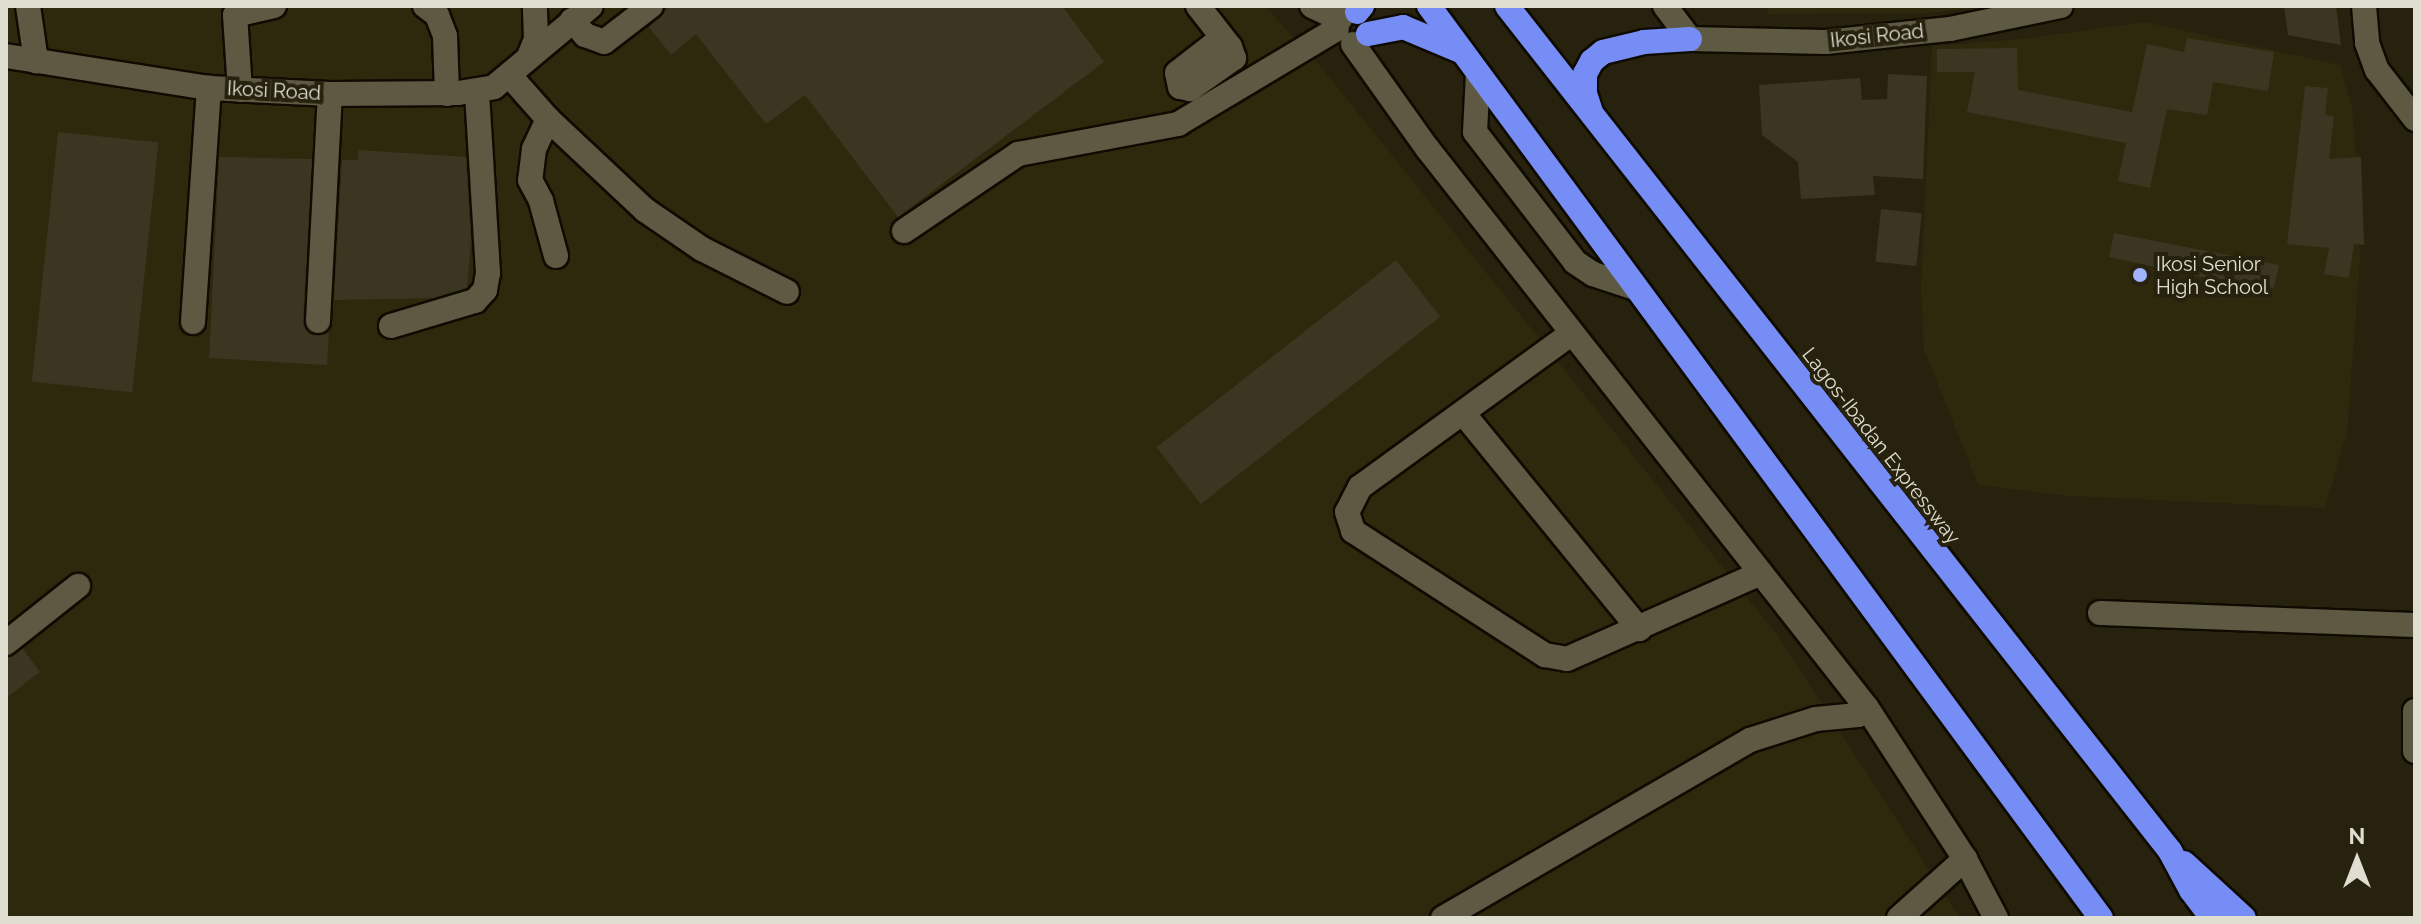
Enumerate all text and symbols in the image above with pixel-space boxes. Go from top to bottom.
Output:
street label: Ikosi Road [1829,19,1925,53]
street label: Ikosi Road [226,77,322,105]
place label: Ikosi Senior High School [2156,252,2268,299]
marker: Ikosi Senior High School [2131,266,2149,284]
street label: Lagos-Ibadan Expressway [1797,343,1965,549]
north arrow [2317,820,2397,900]
text: N [2349,823,2365,849]

